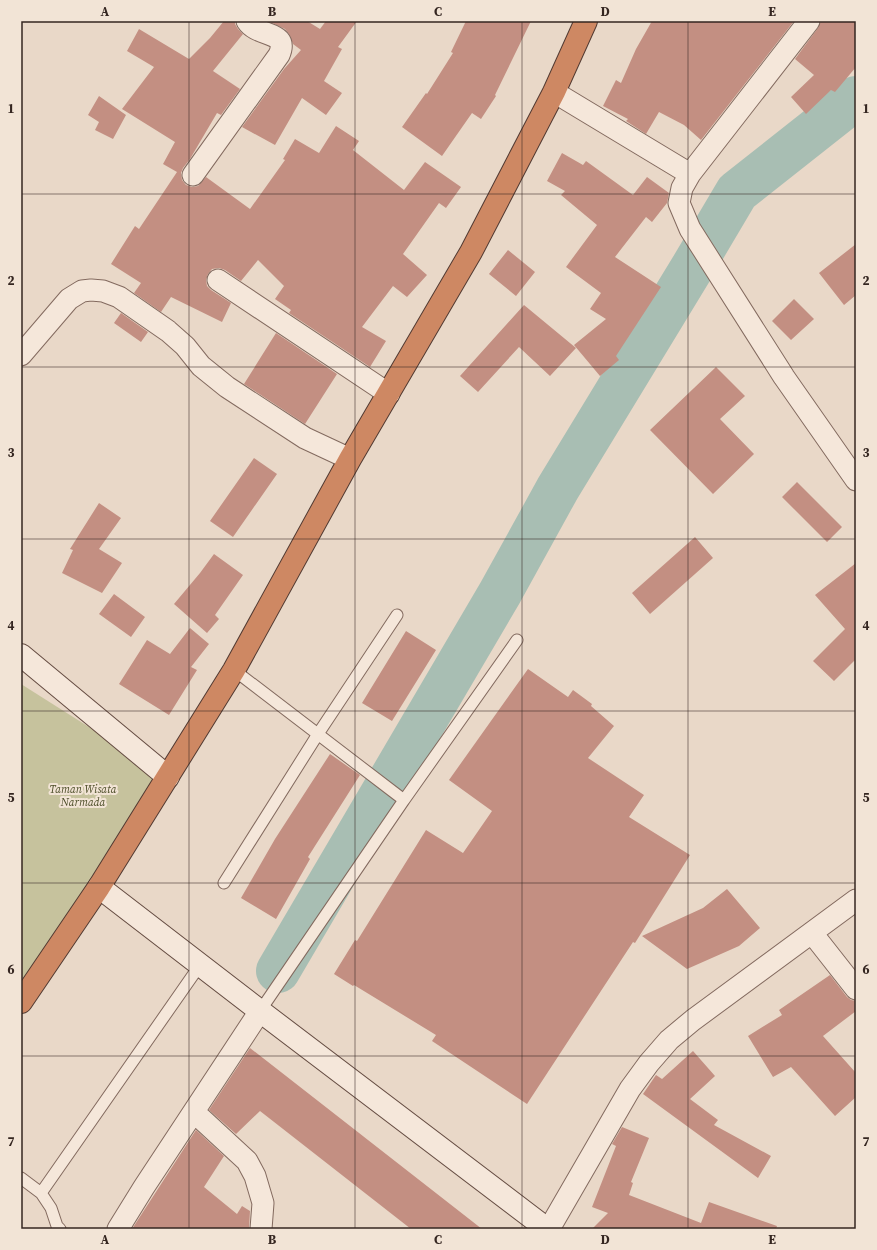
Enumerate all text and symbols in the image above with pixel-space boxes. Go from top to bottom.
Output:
text: A [101,3,110,20]
text: B [268,3,277,20]
text: C [434,3,442,20]
text: D [600,3,610,20]
text: E [768,3,776,20]
text: 1 [7,100,15,117]
text: 1 [862,100,870,117]
text: 2 [7,272,15,289]
text: 2 [862,272,870,289]
text: 3 [7,444,15,461]
text: 3 [862,444,870,461]
text: 4 [7,617,15,634]
text: 4 [862,617,870,634]
park label: Taman Wisata Narmada [50,782,117,810]
text: 5 [7,789,15,806]
text: 5 [862,789,870,806]
text: 6 [7,961,15,978]
text: 6 [862,961,870,978]
text: 7 [7,1133,15,1150]
text: 7 [862,1133,870,1150]
text: A [101,1231,110,1248]
text: B [268,1231,277,1248]
text: C [434,1231,442,1248]
text: D [600,1231,610,1248]
text: E [768,1231,776,1248]

